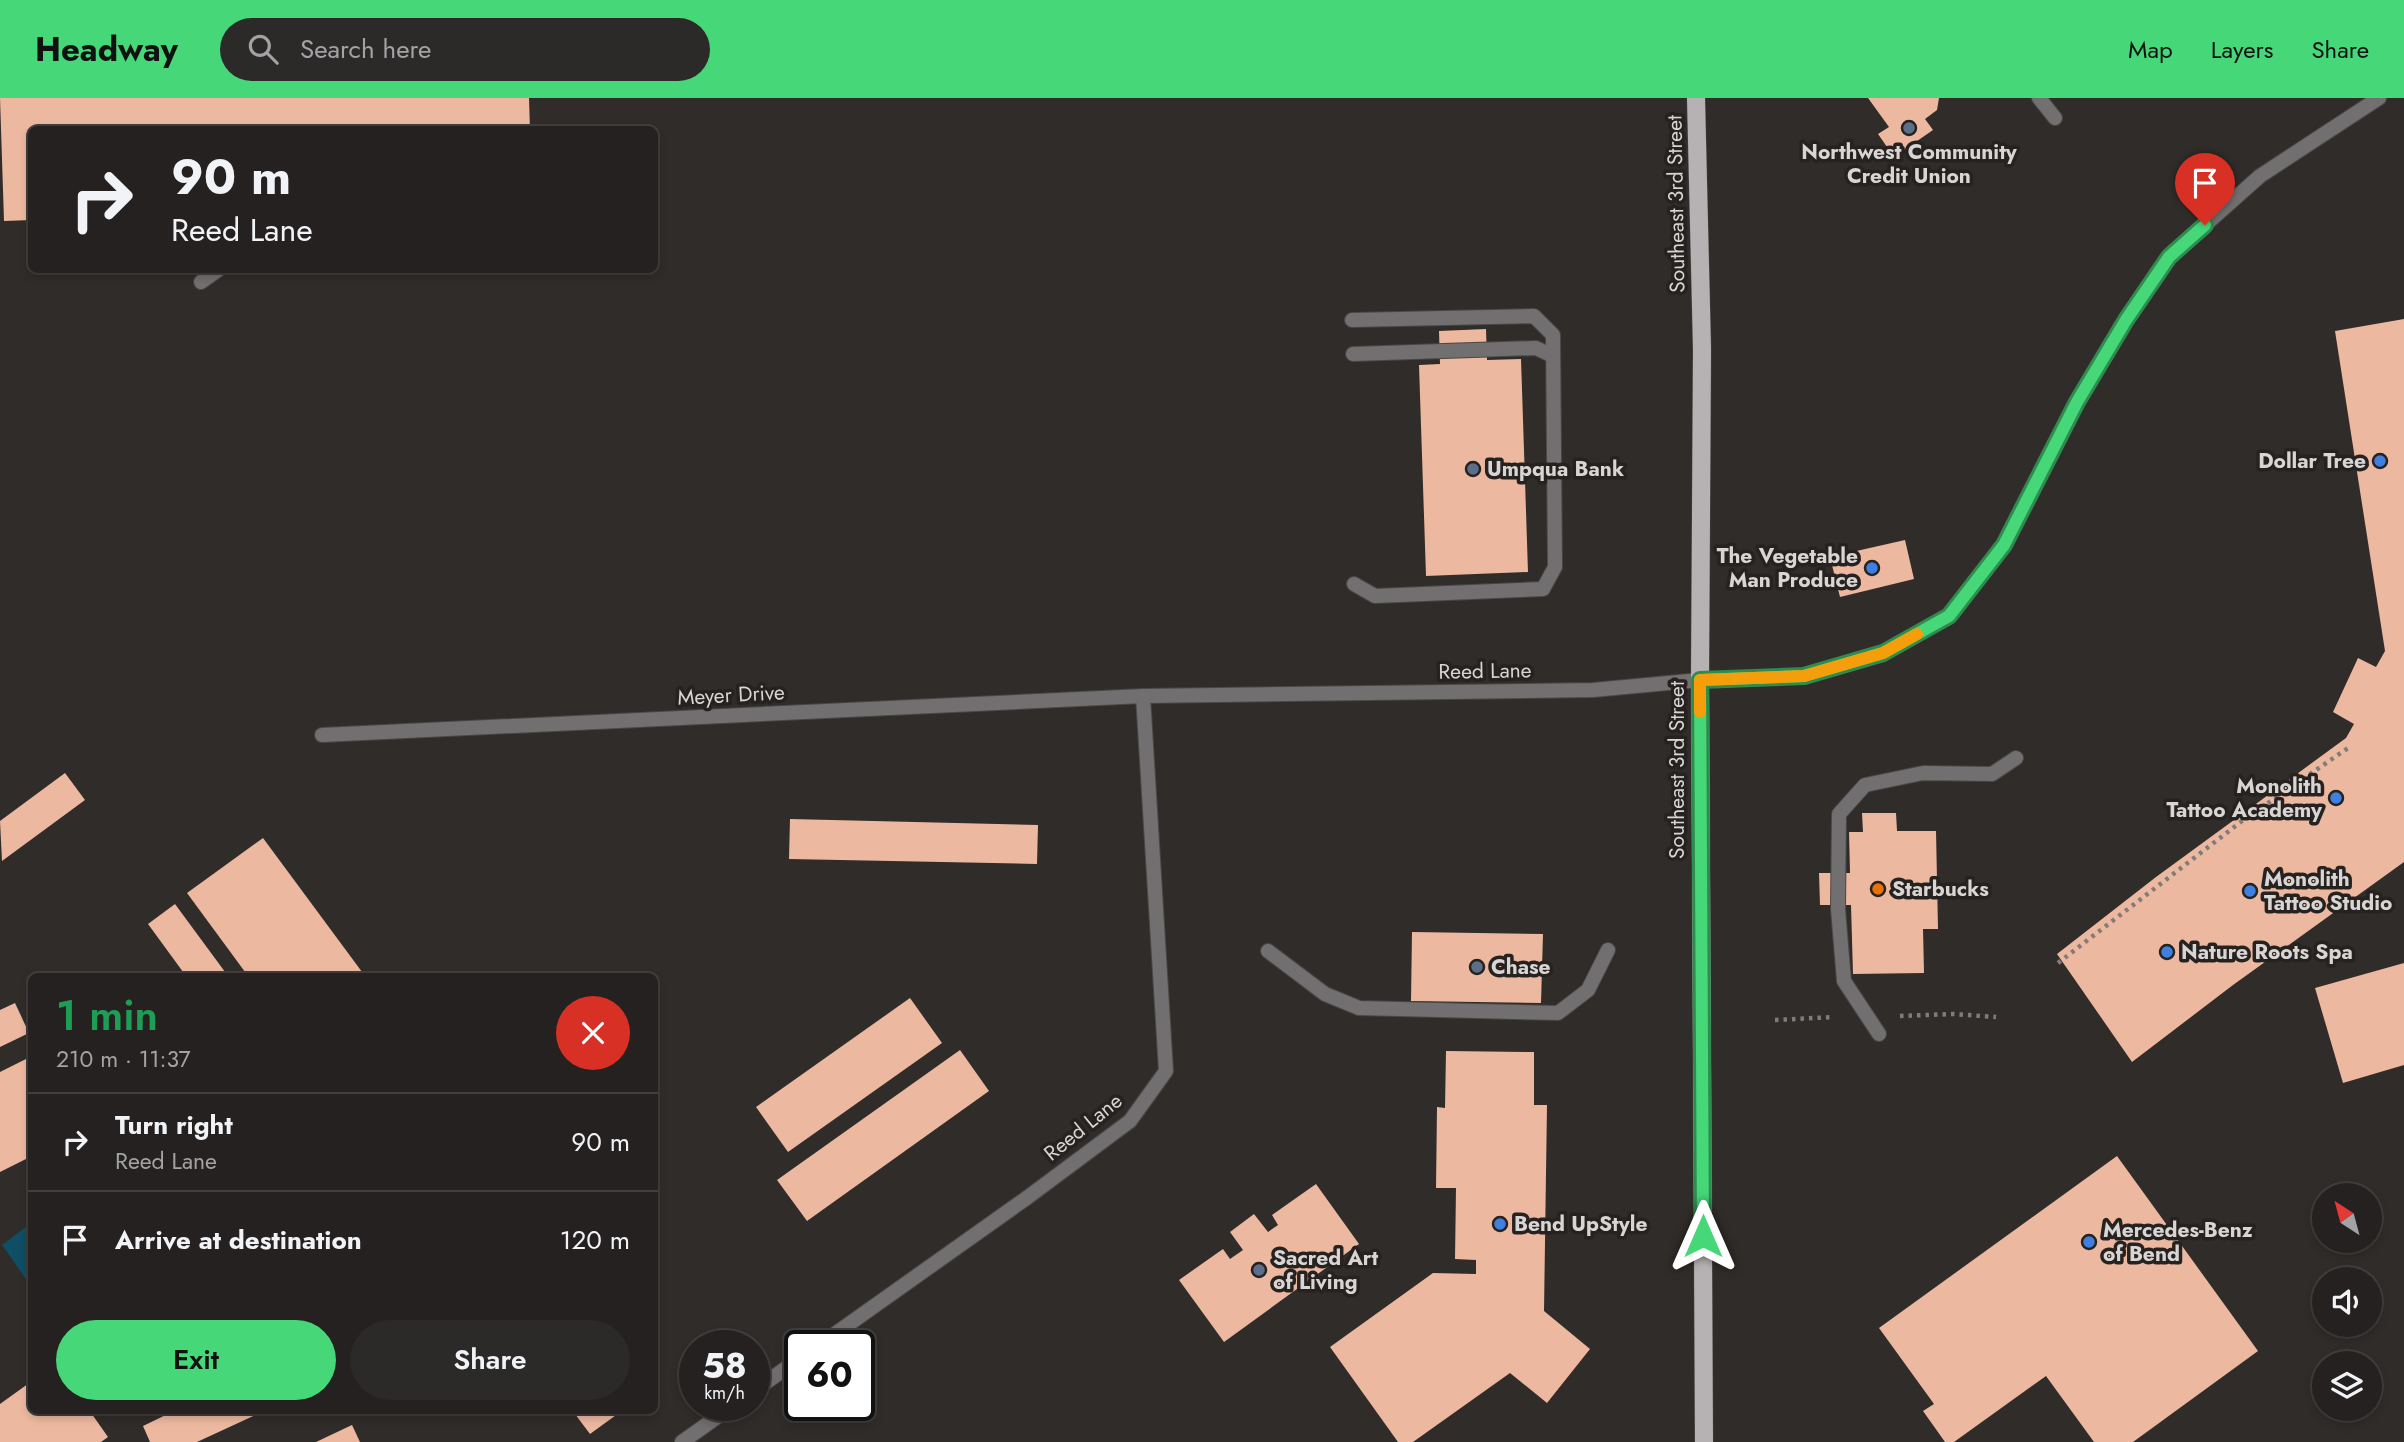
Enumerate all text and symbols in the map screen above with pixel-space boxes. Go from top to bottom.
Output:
search box [220,18,710,81]
text: Headway [35,26,178,73]
icon: search [244,30,282,68]
text: Search here [300,30,431,68]
text: Map [2128,32,2173,67]
text: Layers [2211,32,2273,67]
text: Share [2311,32,2369,67]
street label: Southeast 3rd Street [1659,115,1693,293]
marker: Northwest Community Credit Union [1901,120,1917,136]
place label: Northwest Community Credit Union [1801,137,2018,191]
text: 90 m [171,142,291,212]
pin [2175,153,2235,225]
icon: right [56,154,147,245]
icon: arrive [2186,164,2224,202]
text: Reed Lane [171,207,313,253]
place label: Dollar Tree [2258,446,2366,476]
marker: Dollar Tree [2372,453,2388,469]
place label: Umpqua Bank [1487,454,1624,484]
marker: Umpqua Bank [1465,461,1481,477]
place label: The Vegetable Man Produce [1717,541,1858,595]
marker: The Vegetable Man Produce [1864,560,1880,576]
street label: Reed Lane [1438,655,1532,687]
street label: Meyer Drive [677,677,786,713]
street label: Southeast 3rd Street [1662,681,1692,859]
place label: Monolith Tattoo Academy [2166,771,2323,825]
marker: Monolith Tattoo Academy [2328,790,2344,806]
place label: Monolith Tattoo Studio [2264,864,2392,918]
place label: Starbucks [1892,874,1989,904]
marker: Starbucks [1870,881,1886,897]
marker: Monolith Tattoo Studio [2242,883,2258,899]
place label: Nature Roots Spa [2181,937,2353,967]
marker: Nature Roots Spa [2159,944,2175,960]
place label: Chase [1491,952,1551,982]
marker: Chase [1469,959,1485,975]
text: 1 min [56,985,158,1046]
button: close [556,996,630,1070]
text: 210 m · 11:37 [56,1042,191,1076]
street label: Reed Lane [1037,1086,1129,1168]
text: Turn right [115,1106,233,1144]
icon: right [56,1123,94,1161]
text: 90 m [571,1123,630,1161]
text: Reed Lane [115,1144,217,1178]
north arrow [2312,1183,2382,1253]
map controls [2312,1183,2382,1421]
position arrow [1666,1199,1740,1273]
place label: Bend UpStyle [1514,1209,1647,1239]
place label: Mercedes-Benz of Bend [2103,1215,2253,1269]
marker: Bend UpStyle [1492,1216,1508,1232]
icon: arrive [56,1221,94,1259]
text: Arrive at destination [115,1221,362,1259]
text: 120 m [560,1221,630,1259]
marker: Mercedes-Benz of Bend [2081,1234,2097,1250]
place label: Sacred Art of Living [1273,1243,1378,1297]
marker: Sacred Art of Living [1251,1262,1267,1278]
button: sound [2312,1267,2382,1337]
button: Exit [56,1320,336,1400]
button: Share [350,1320,630,1400]
speed limit sign: 60 [784,1330,875,1421]
text: 58 [702,1341,747,1391]
button: layers [2312,1351,2382,1421]
text: km/h [704,1380,745,1406]

